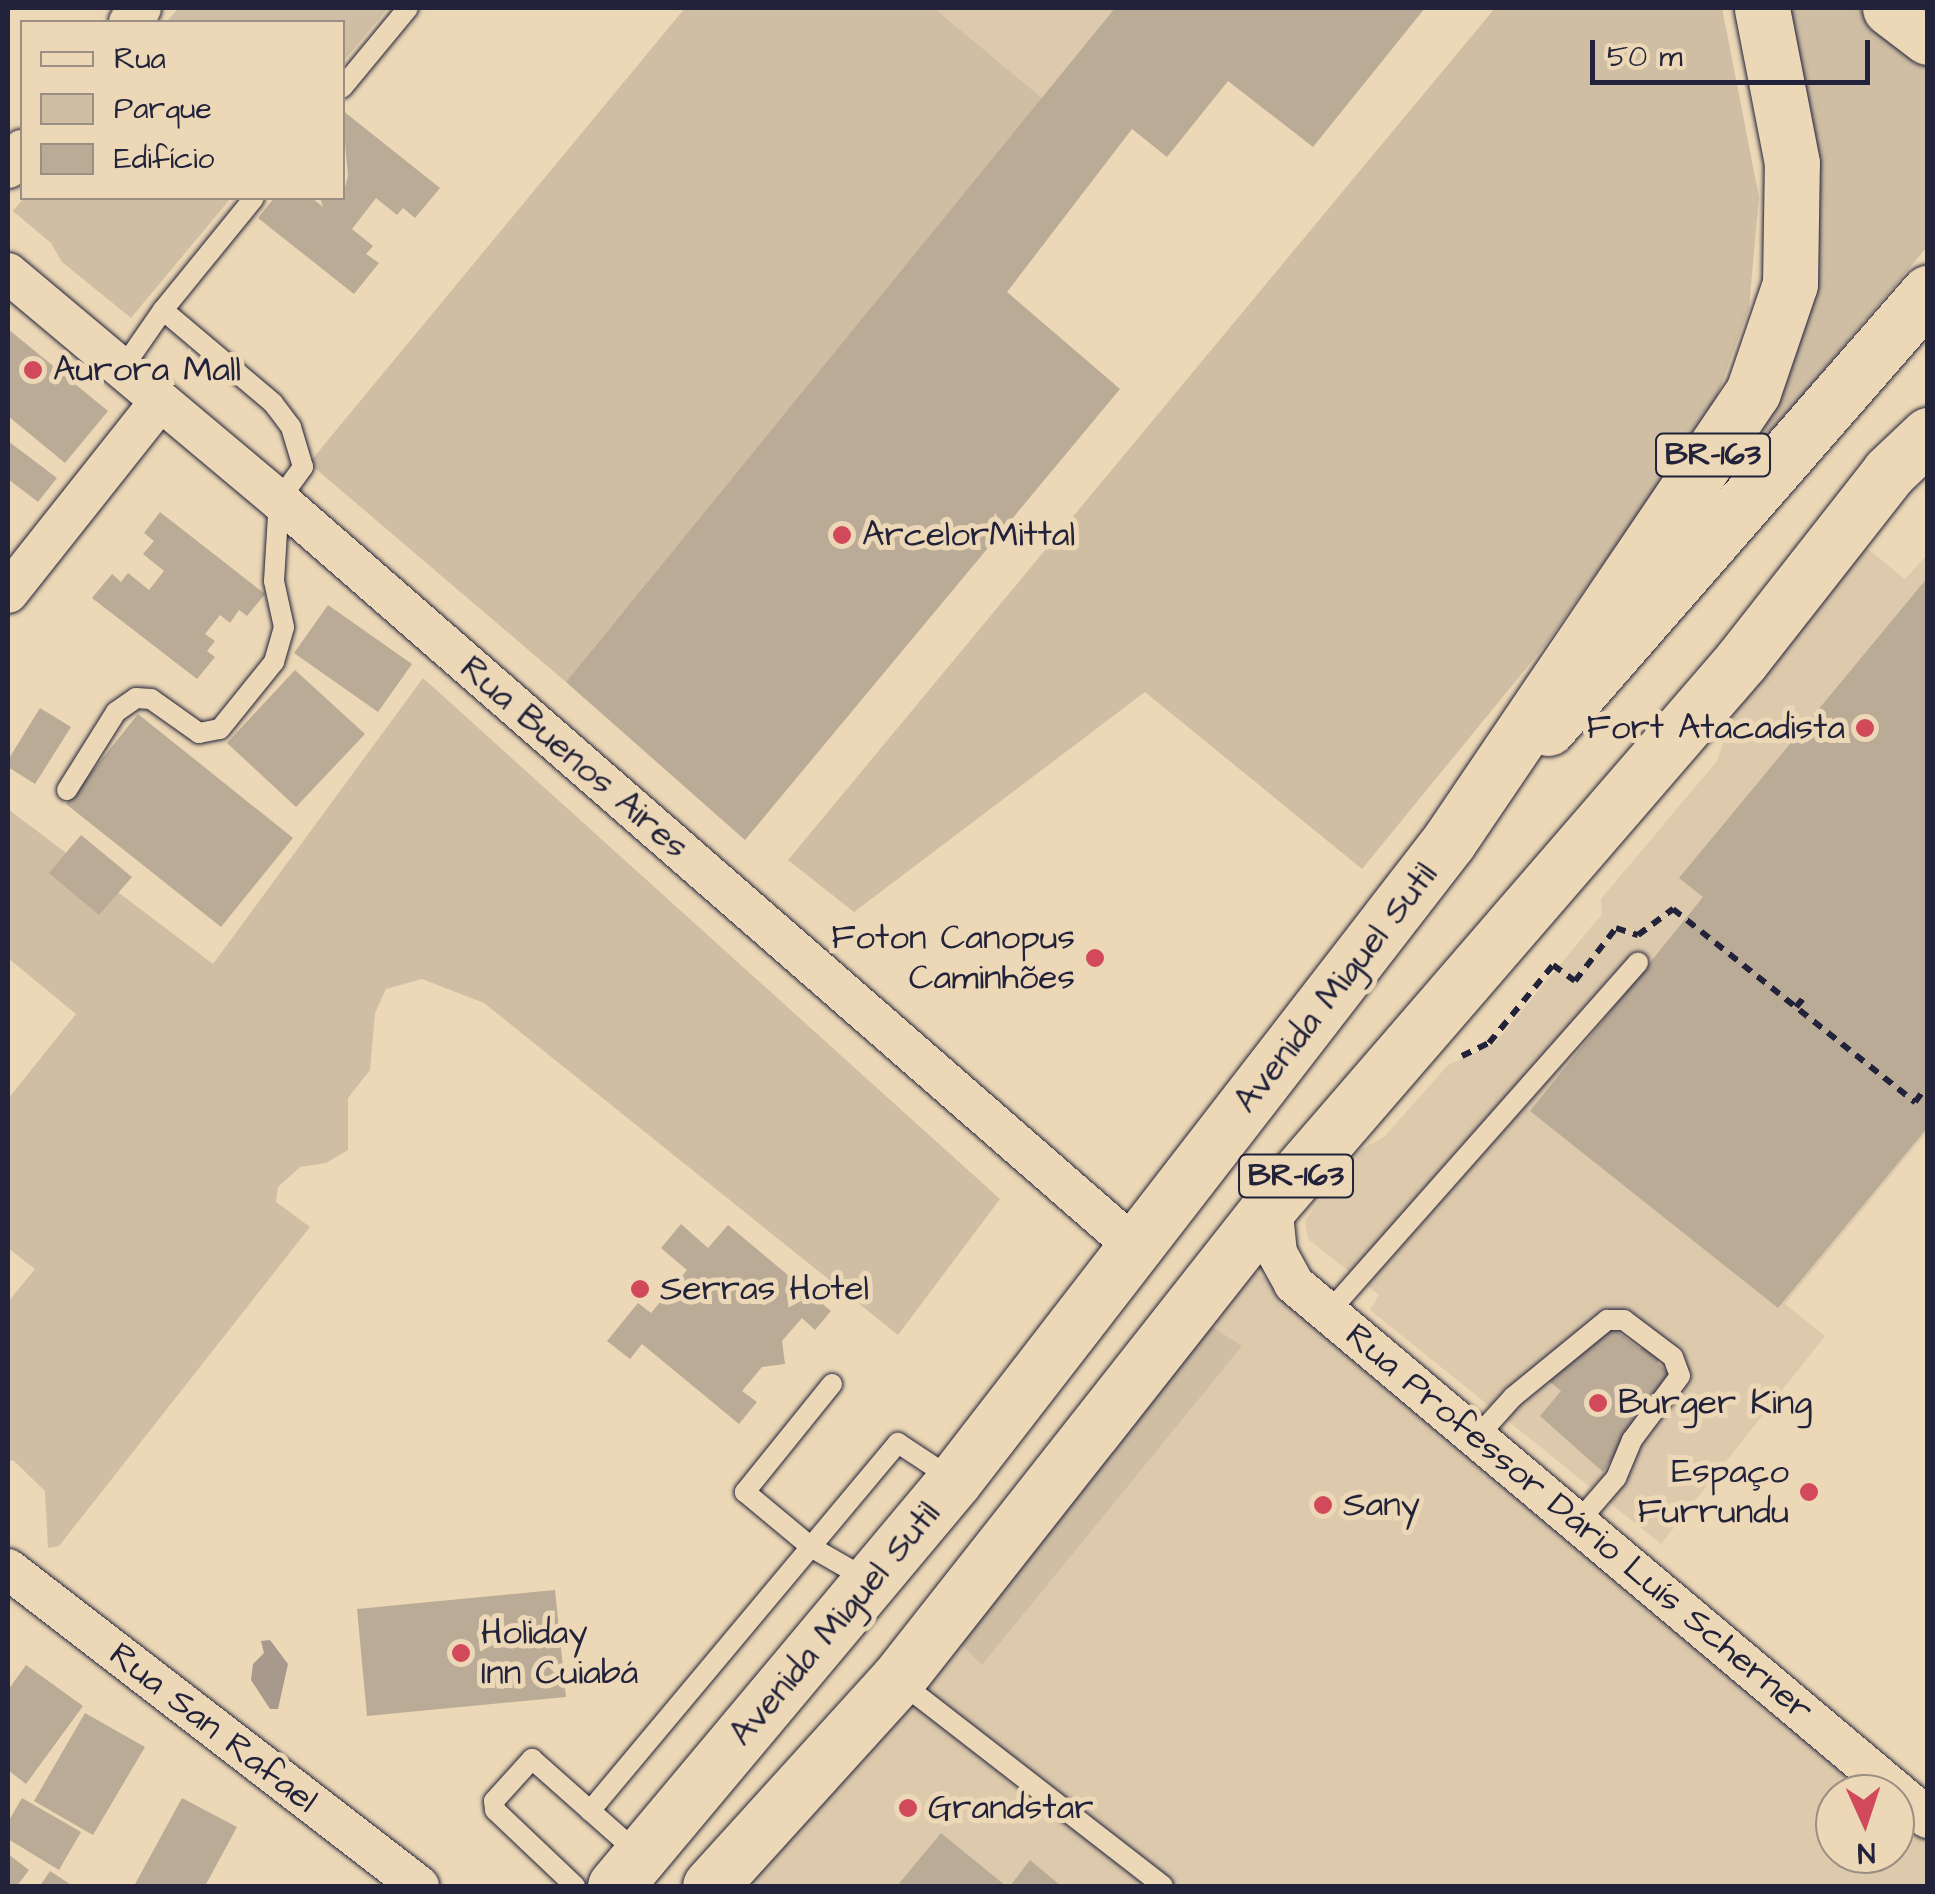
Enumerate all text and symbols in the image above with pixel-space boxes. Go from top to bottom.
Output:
legend [20,20,345,200]
scale bar [1595,20,1875,82]
text: 50 m [1607,36,1683,78]
text: Rua [114,38,166,80]
text: Parque [114,88,212,130]
text: Edifício [114,138,214,180]
place label: Aurora Mall [53,349,241,391]
marker: Aurora Mall [22,359,44,381]
road number: BR-163 [1653,428,1773,482]
place label: ArcelorMittal [862,514,1075,556]
marker: ArcelorMittal [831,524,853,546]
street label: Rua Buenos Aires [451,648,697,868]
place label: Fort Atacadista [1586,707,1845,749]
marker: Fort Atacadista [1854,717,1876,739]
street label: Avenida Miguel Sutil [1225,855,1447,1121]
place label: Foton Canopus Caminhões [831,917,1075,999]
marker: Foton Canopus Caminhões [1084,947,1106,969]
road number: BR-163 [1236,1149,1356,1203]
place label: Serras Hotel [660,1268,869,1310]
marker: Serras Hotel [629,1278,651,1300]
street label: Rua Professor Dário Luís Scherner [1337,1315,1821,1731]
place label: Burger King [1618,1382,1812,1424]
marker: Burger King [1587,1392,1609,1414]
place label: Espaço Furrundu [1637,1451,1789,1533]
marker: Espaço Furrundu [1798,1481,1820,1503]
place label: Sany [1343,1484,1420,1526]
street label: Avenida Miguel Sutil [721,1493,949,1755]
marker: Sany [1312,1494,1334,1516]
place label: Holiday Inn Cuiabá [481,1612,638,1694]
street label: Rua San Rafael [101,1634,325,1822]
marker: Holiday Inn Cuiabá [450,1642,472,1664]
north arrow [1815,1774,1915,1874]
place label: Grandstar [928,1787,1094,1829]
marker: Grandstar [897,1797,919,1819]
text: N [1857,1833,1876,1872]

